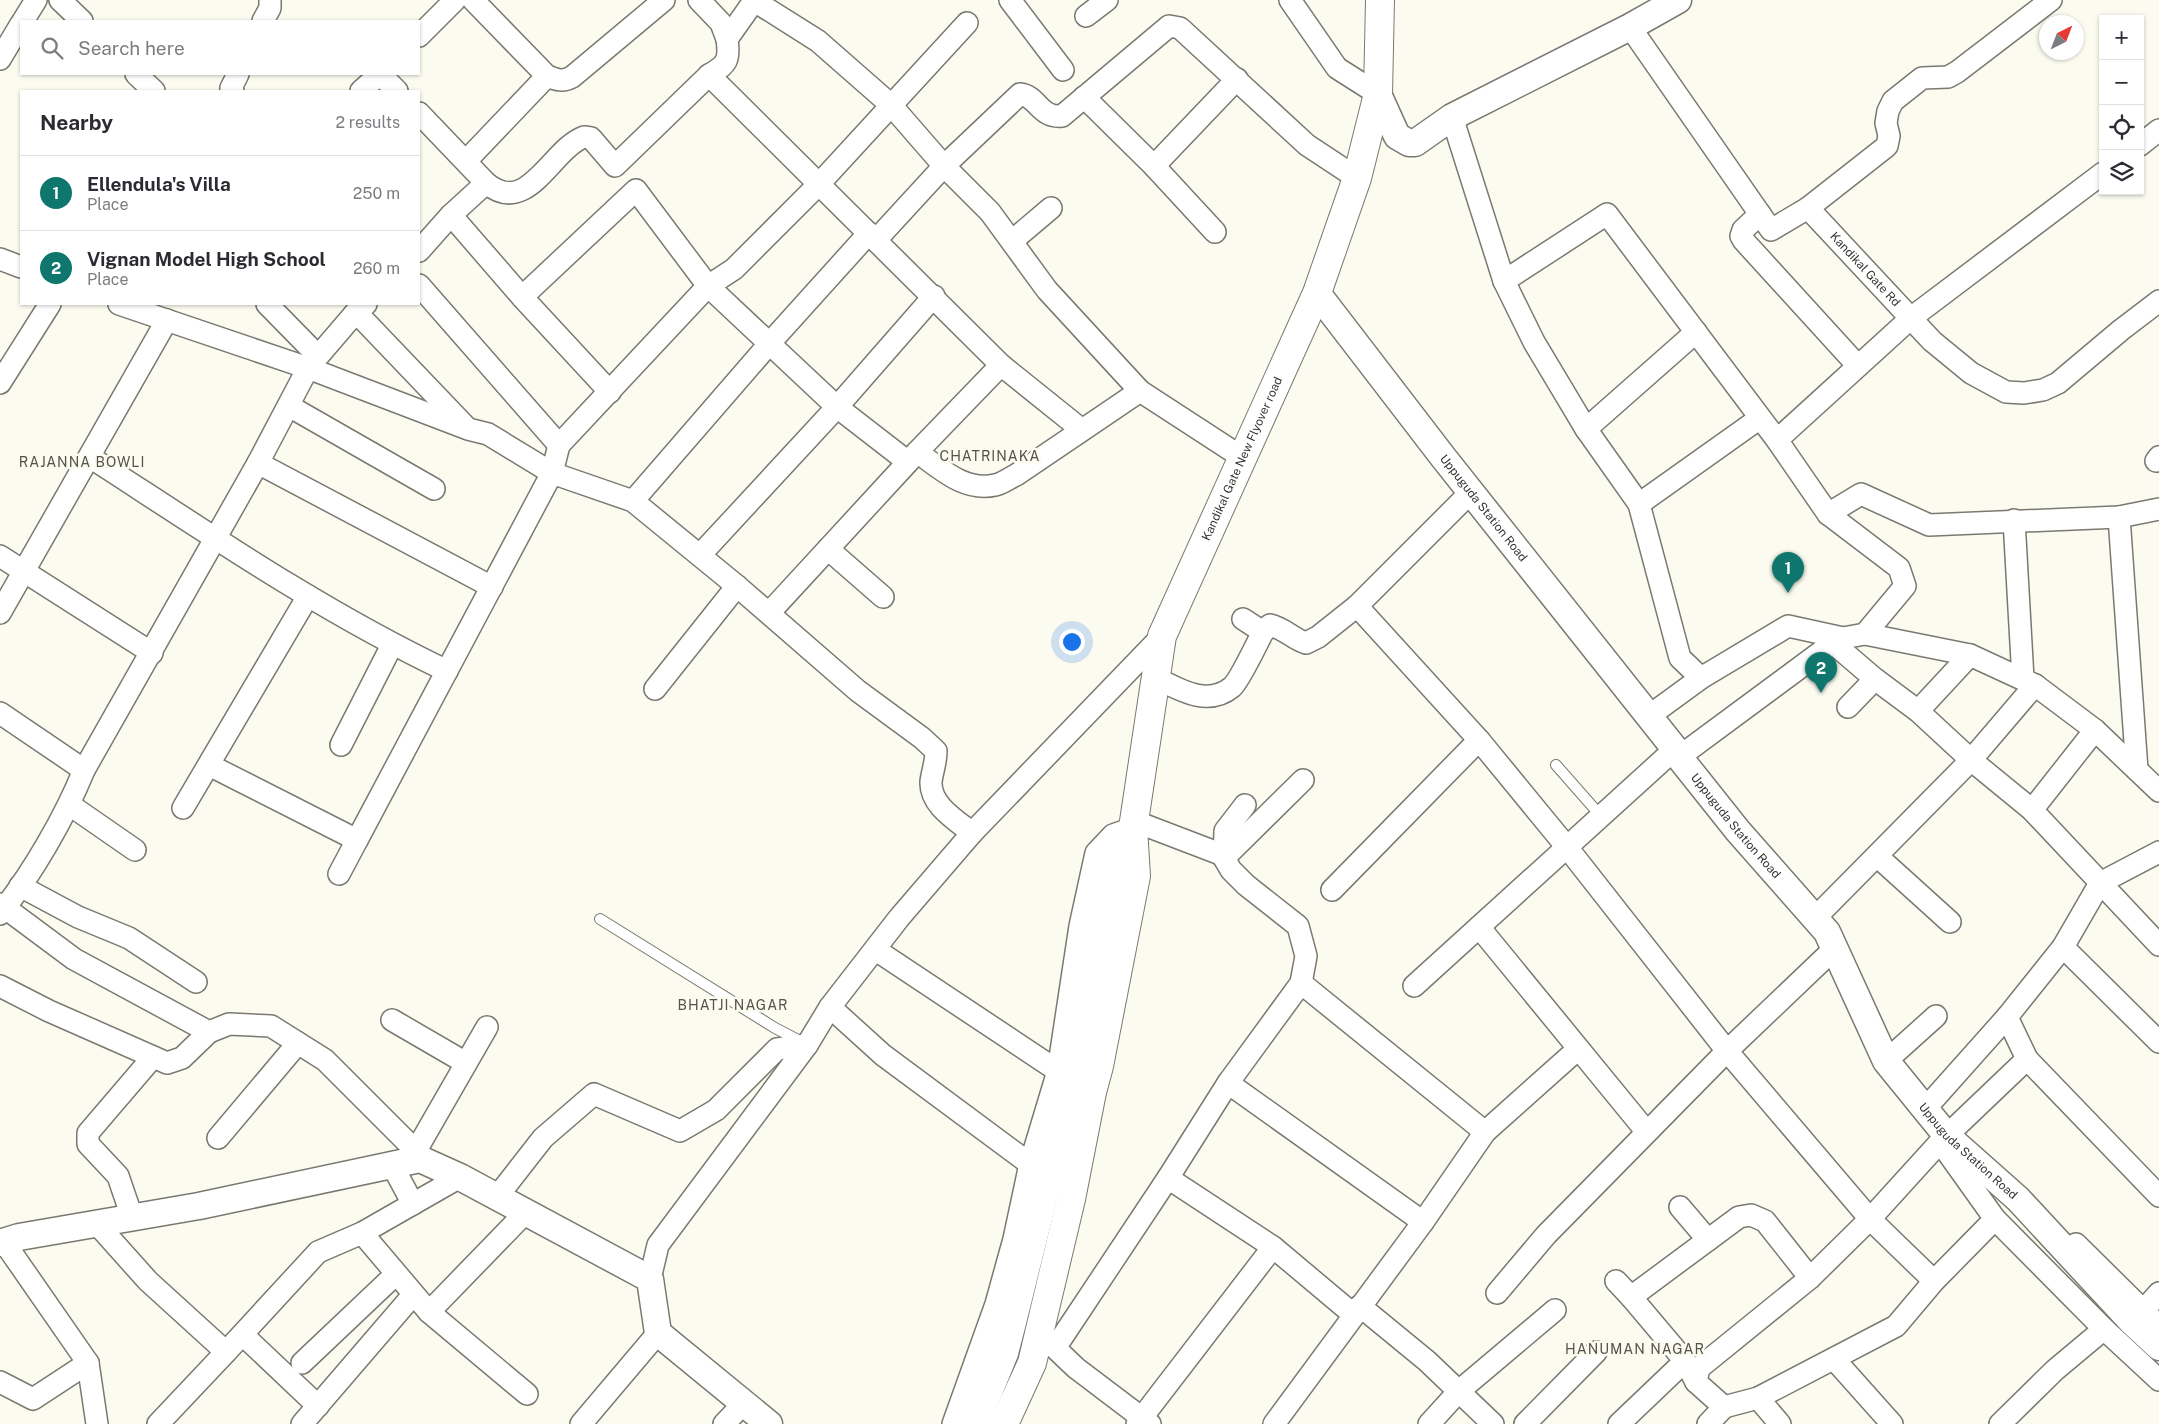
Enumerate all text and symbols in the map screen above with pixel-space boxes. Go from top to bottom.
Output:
north arrow [2039,15,2084,60]
map controls [2099,15,2144,195]
button: + [2099,15,2144,60]
search box [20,20,420,75]
icon: search [38,34,66,62]
text: Search here [78,37,185,59]
button: − [2099,60,2144,105]
button: locate [2099,105,2144,150]
text: Nearby [40,110,113,135]
text: 2 results [335,113,400,132]
button: layers [2099,150,2144,195]
text: Ellendula's Villa [87,173,231,195]
text: 1 [53,184,59,203]
text: 250 m [353,184,400,203]
text: Place [87,195,129,214]
street label: Kandikal Gate Rd [1827,229,1903,309]
text: Vignan Model High School [87,248,326,270]
text: 2 [51,259,61,278]
text: 260 m [353,259,400,278]
text: Place [87,270,129,289]
street label: Kandikal Gate New Flyover road [1199,375,1285,543]
district label: CHATRINAKA [940,448,1040,464]
street label: Uppuguda Station Road [1437,452,1530,564]
district label: RAJANNA BOWLI [19,454,145,470]
pin: 1 [1772,552,1804,593]
your location [1059,629,1085,655]
pin: 2 [1805,652,1837,693]
street label: Uppuguda Station Road [1688,771,1783,881]
district label: BHATJI NAGAR [677,997,789,1013]
street label: Uppuguda Station Road [1916,1100,2020,1202]
district label: HANUMAN NAGAR [1565,1341,1705,1357]

